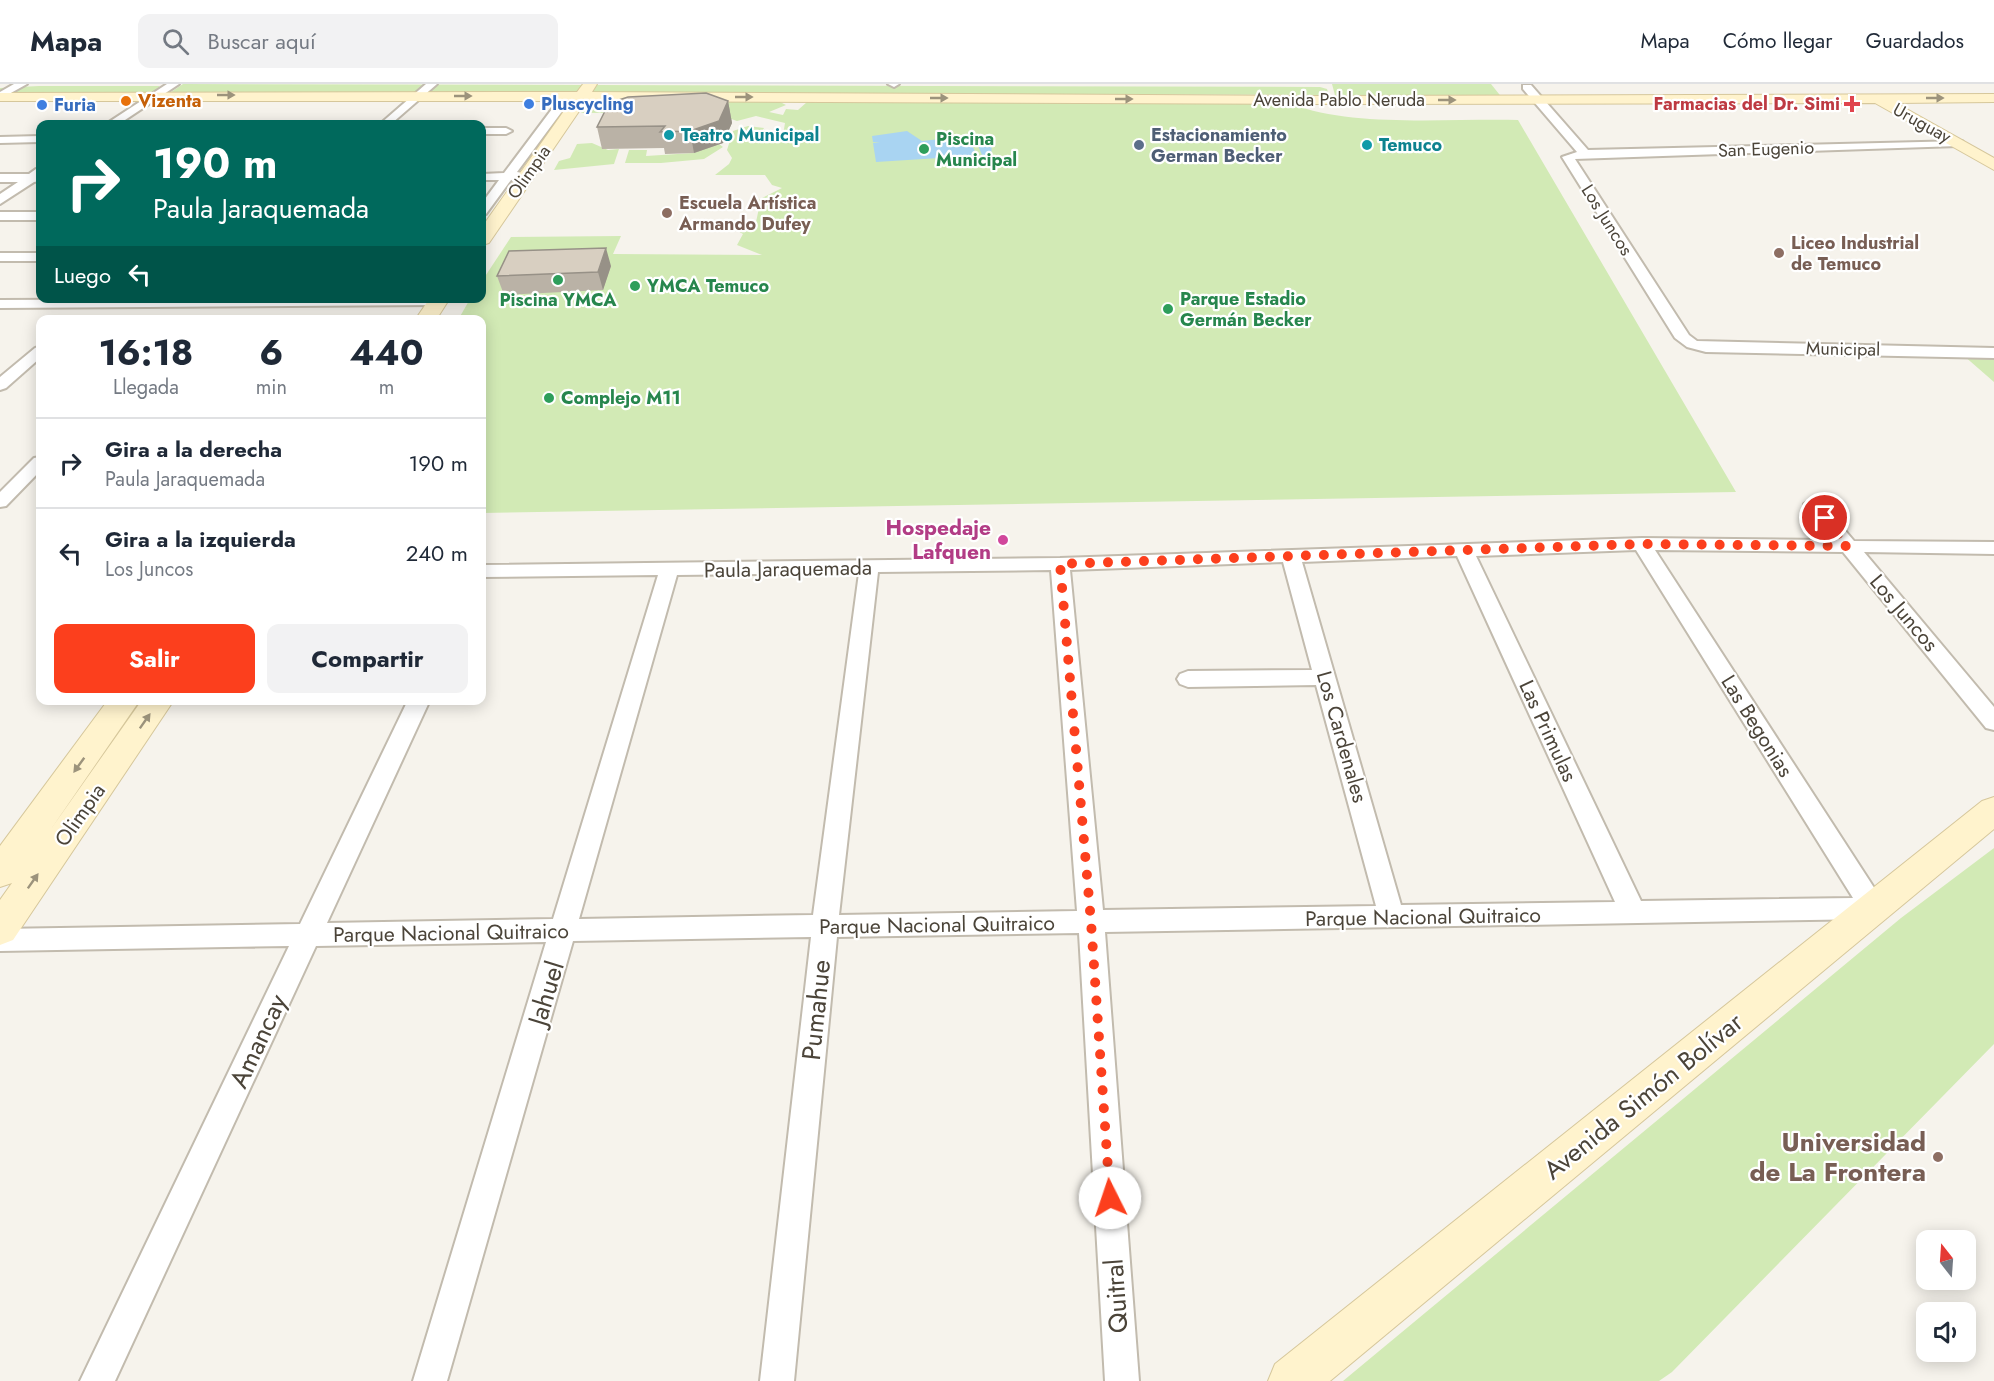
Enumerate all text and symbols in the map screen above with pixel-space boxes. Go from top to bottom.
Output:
search box [138,14,558,68]
text: Mapa [30,21,102,62]
icon: search [159,25,192,58]
text: Buscar aquí [207,25,316,57]
text: Mapa [1640,26,1690,56]
text: Cómo llegar [1723,26,1832,56]
text: Guardados [1865,26,1964,56]
street label: Avenida Pablo Neruda [1253,87,1425,113]
place label: Vizenta [137,88,201,114]
one-way arrow [217,90,236,100]
one-way arrow [454,91,473,101]
place label: Pluscycling [541,91,634,117]
place label: Farmacias del Dr. Simi [1654,91,1840,117]
place label: Furia [54,92,96,118]
one-way arrow [735,92,754,102]
one-way arrow [930,93,949,103]
one-way arrow [1926,93,1945,103]
marker: Vizenta [119,94,133,108]
one-way arrow [1115,94,1134,104]
one-way arrow [1438,95,1457,105]
street label: Uruguay [1888,96,1956,150]
marker: Pluscycling [522,97,536,111]
marker: Farmacias del Dr. Simi [1845,97,1859,111]
marker: Furia [35,98,49,112]
place label: Teatro Municipal [681,122,819,148]
place label: Estacionamiento German Becker [1151,122,1287,169]
place label: Piscina Municipal [936,126,1017,173]
marker: Teatro Municipal [662,128,676,142]
place label: Temuco [1379,132,1443,158]
text: 190 m [153,133,277,194]
street label: San Eugenio [1717,134,1815,164]
marker: Estacionamiento German Becker [1132,138,1146,152]
marker: Temuco [1360,138,1374,152]
street label: Olimpia [501,140,557,204]
marker: Piscina Municipal [917,142,931,156]
icon: right [54,144,132,222]
street label: Los Juncos [1575,179,1639,261]
text: Paula Jaraquemada [153,189,369,228]
place label: Escuela Artística Armando Dufey [678,190,816,237]
marker: Escuela Artística Armando Dufey [660,206,674,220]
place label: Liceo Industrial de Temuco [1791,230,1919,277]
marker: Liceo Industrial de Temuco [1772,246,1786,260]
icon: left [123,258,156,291]
text: Luego [54,259,111,291]
marker: Piscina YMCA [551,273,565,287]
place label: YMCA Temuco [646,273,770,299]
marker: YMCA Temuco [628,279,642,293]
place label: Parque Estadio Germán Becker [1180,286,1312,333]
place label: Piscina YMCA [499,287,617,313]
marker: Parque Estadio Germán Becker [1161,302,1175,316]
text: 16:18 [98,326,193,378]
text: 6 [259,326,283,378]
text: 440 [349,326,424,378]
street label: Municipal [1806,335,1880,363]
text: Llegada [113,373,179,402]
text: min [256,373,287,402]
text: m [379,373,394,402]
place label: Complejo M11 [561,385,681,411]
marker: Complejo M11 [542,391,556,405]
text: Gira a la derecha [105,433,282,465]
icon: right [54,447,87,480]
text: 190 m [408,447,468,479]
text: Paula Jaraquemada [105,465,265,494]
pin [1799,492,1850,543]
icon: arrive [1808,501,1841,534]
place label: Hospedaje Lafquen [886,513,991,567]
text: Gira a la izquierda [105,523,296,555]
marker: Hospedaje Lafquen [996,533,1010,547]
icon: left [54,537,87,570]
text: 240 m [406,537,468,569]
street label: Paula Jaraquemada [704,553,872,585]
text: Los Juncos [105,555,193,584]
street label: Los Juncos [1863,568,1945,658]
button: Salir [54,624,255,693]
button: Compartir [267,624,468,693]
street label: Los Cardenales [1309,668,1375,806]
street label: Las Begonias [1714,669,1800,783]
street label: Las Primulas [1511,675,1585,787]
one-way arrow [139,714,151,730]
one-way arrow [73,757,85,772]
street label: Olimpia [47,777,113,853]
one-way arrow [27,873,38,889]
street label: Parque Nacional Quitraico [1305,900,1541,934]
street label: Parque Nacional Quitraico [819,908,1055,942]
street label: Parque Nacional Quitraico [333,916,569,950]
street label: Jahuel [517,956,574,1033]
street label: Pumahue [792,958,840,1062]
street label: Amancay [220,987,297,1094]
street label: Avenida Simón Bolívar [1535,1003,1751,1189]
place label: Universidad de La Frontera [1749,1123,1926,1191]
marker: Universidad de La Frontera [1931,1150,1945,1164]
position arrow [1078,1166,1142,1230]
north arrow [1916,1230,1976,1290]
map controls [1916,1230,1976,1362]
street label: Quitral [1094,1257,1138,1335]
button: sound [1916,1302,1976,1362]

